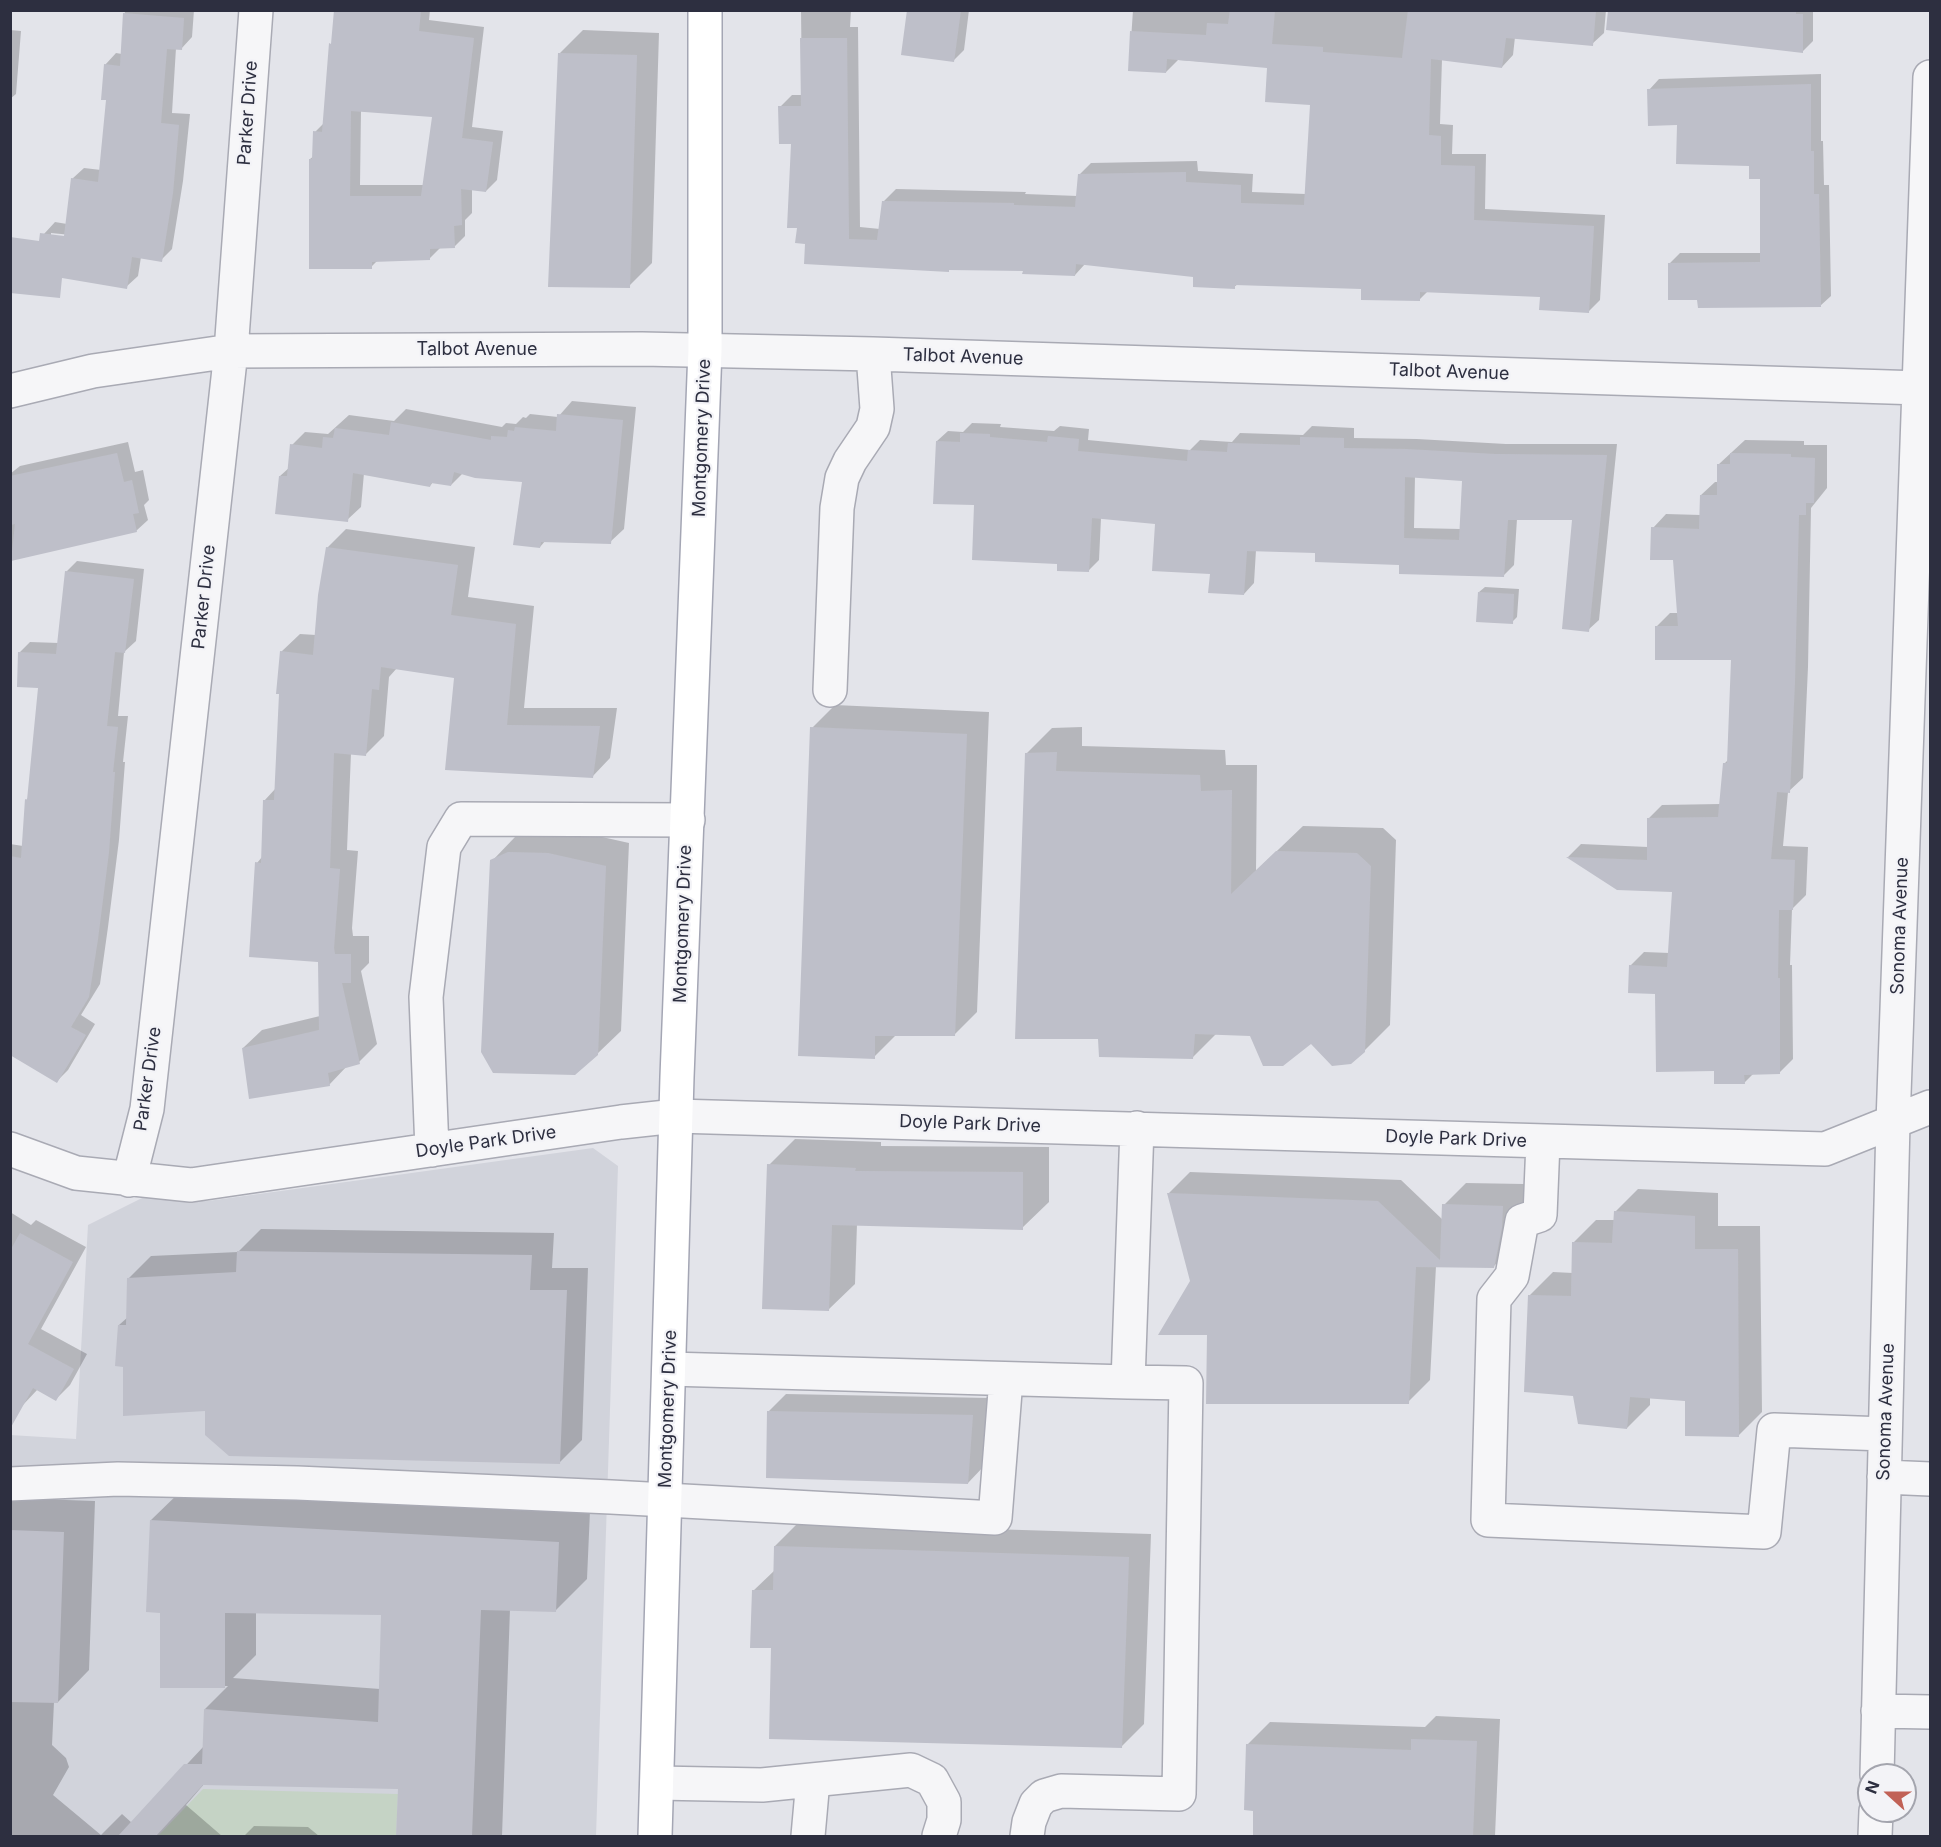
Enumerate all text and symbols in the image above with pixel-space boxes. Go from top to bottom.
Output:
street label: Parker Drive [234,60,262,166]
street label: Talbot Avenue [417,339,537,361]
street label: Talbot Avenue [902,344,1024,370]
street label: Montgomery Drive [688,358,716,518]
street label: Talbot Avenue [1388,359,1510,385]
street label: Parker Drive [188,544,220,650]
street label: Montgomery Drive [669,844,697,1004]
street label: Sonoma Avenue [1887,857,1913,995]
street label: Parker Drive [130,1025,166,1133]
street label: Doyle Park Drive [899,1111,1041,1137]
street label: Doyle Park Drive [414,1121,558,1163]
street label: Doyle Park Drive [1385,1126,1527,1152]
street label: Montgomery Drive [654,1329,682,1489]
street label: Sonoma Avenue [1873,1343,1899,1481]
north arrow [1857,1763,1917,1823]
text: N [1861,1778,1884,1797]

